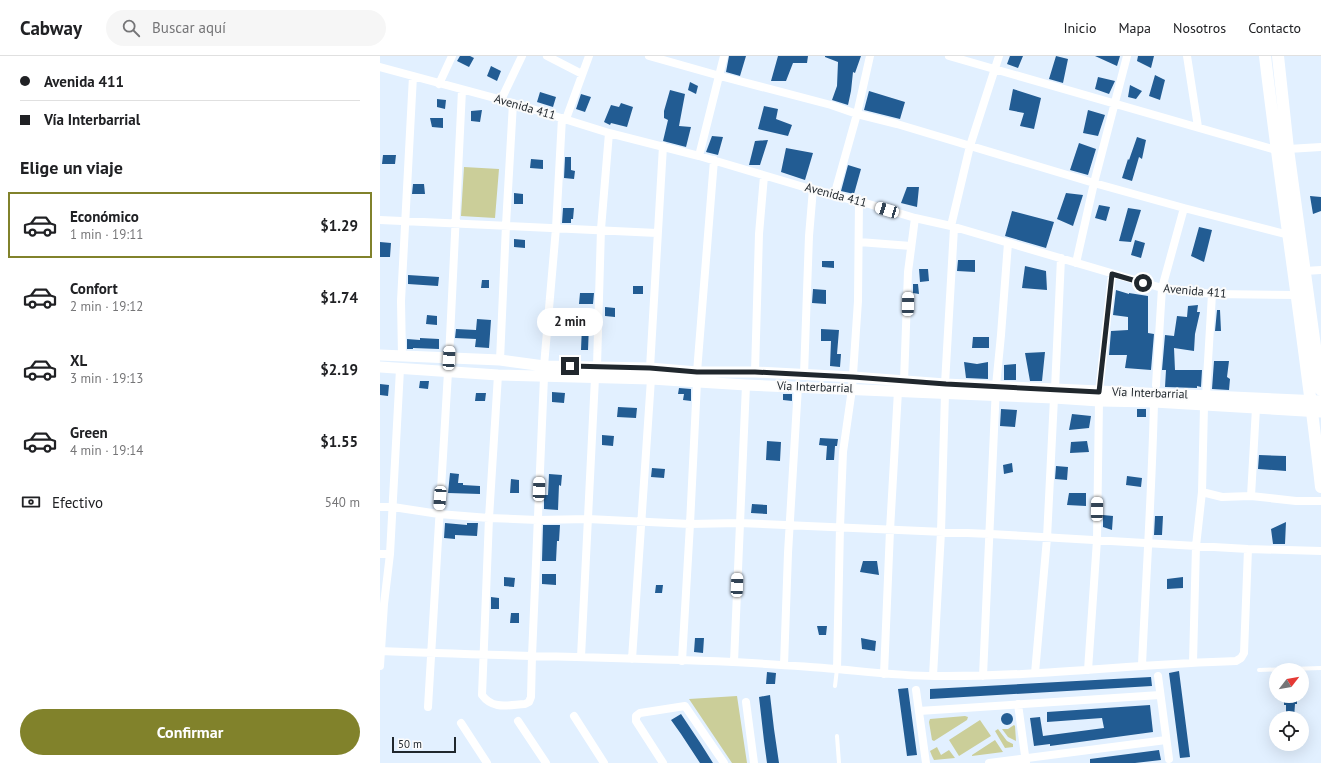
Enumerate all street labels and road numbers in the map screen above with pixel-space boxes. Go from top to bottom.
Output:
street label: Avenida 411 [493,91,558,122]
street label: Avenida 411 [804,179,869,210]
street label: Avenida 411 [1163,280,1227,301]
street label: Vía Interbarrial [776,378,854,395]
street label: Vía Interbarrial [1111,384,1189,401]

